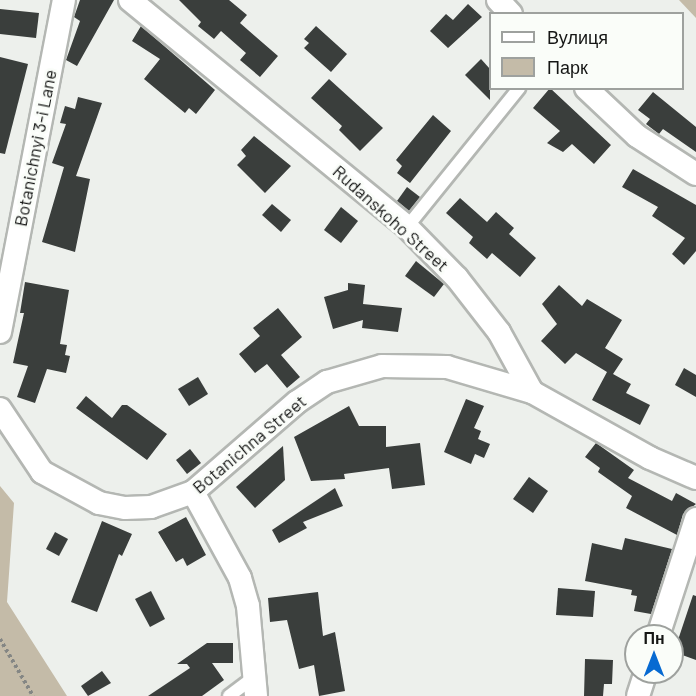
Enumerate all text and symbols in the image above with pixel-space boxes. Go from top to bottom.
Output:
legend [489,12,684,90]
text: Вулиця [547,26,608,48]
text: Парк [547,56,588,78]
street label: Botanichnyi 3-i Lane [9,68,61,228]
street label: Rudanskoho Street [329,160,453,276]
street label: Botanichna Street [188,390,310,498]
north arrow [624,624,684,684]
text: Пн [643,628,665,647]

